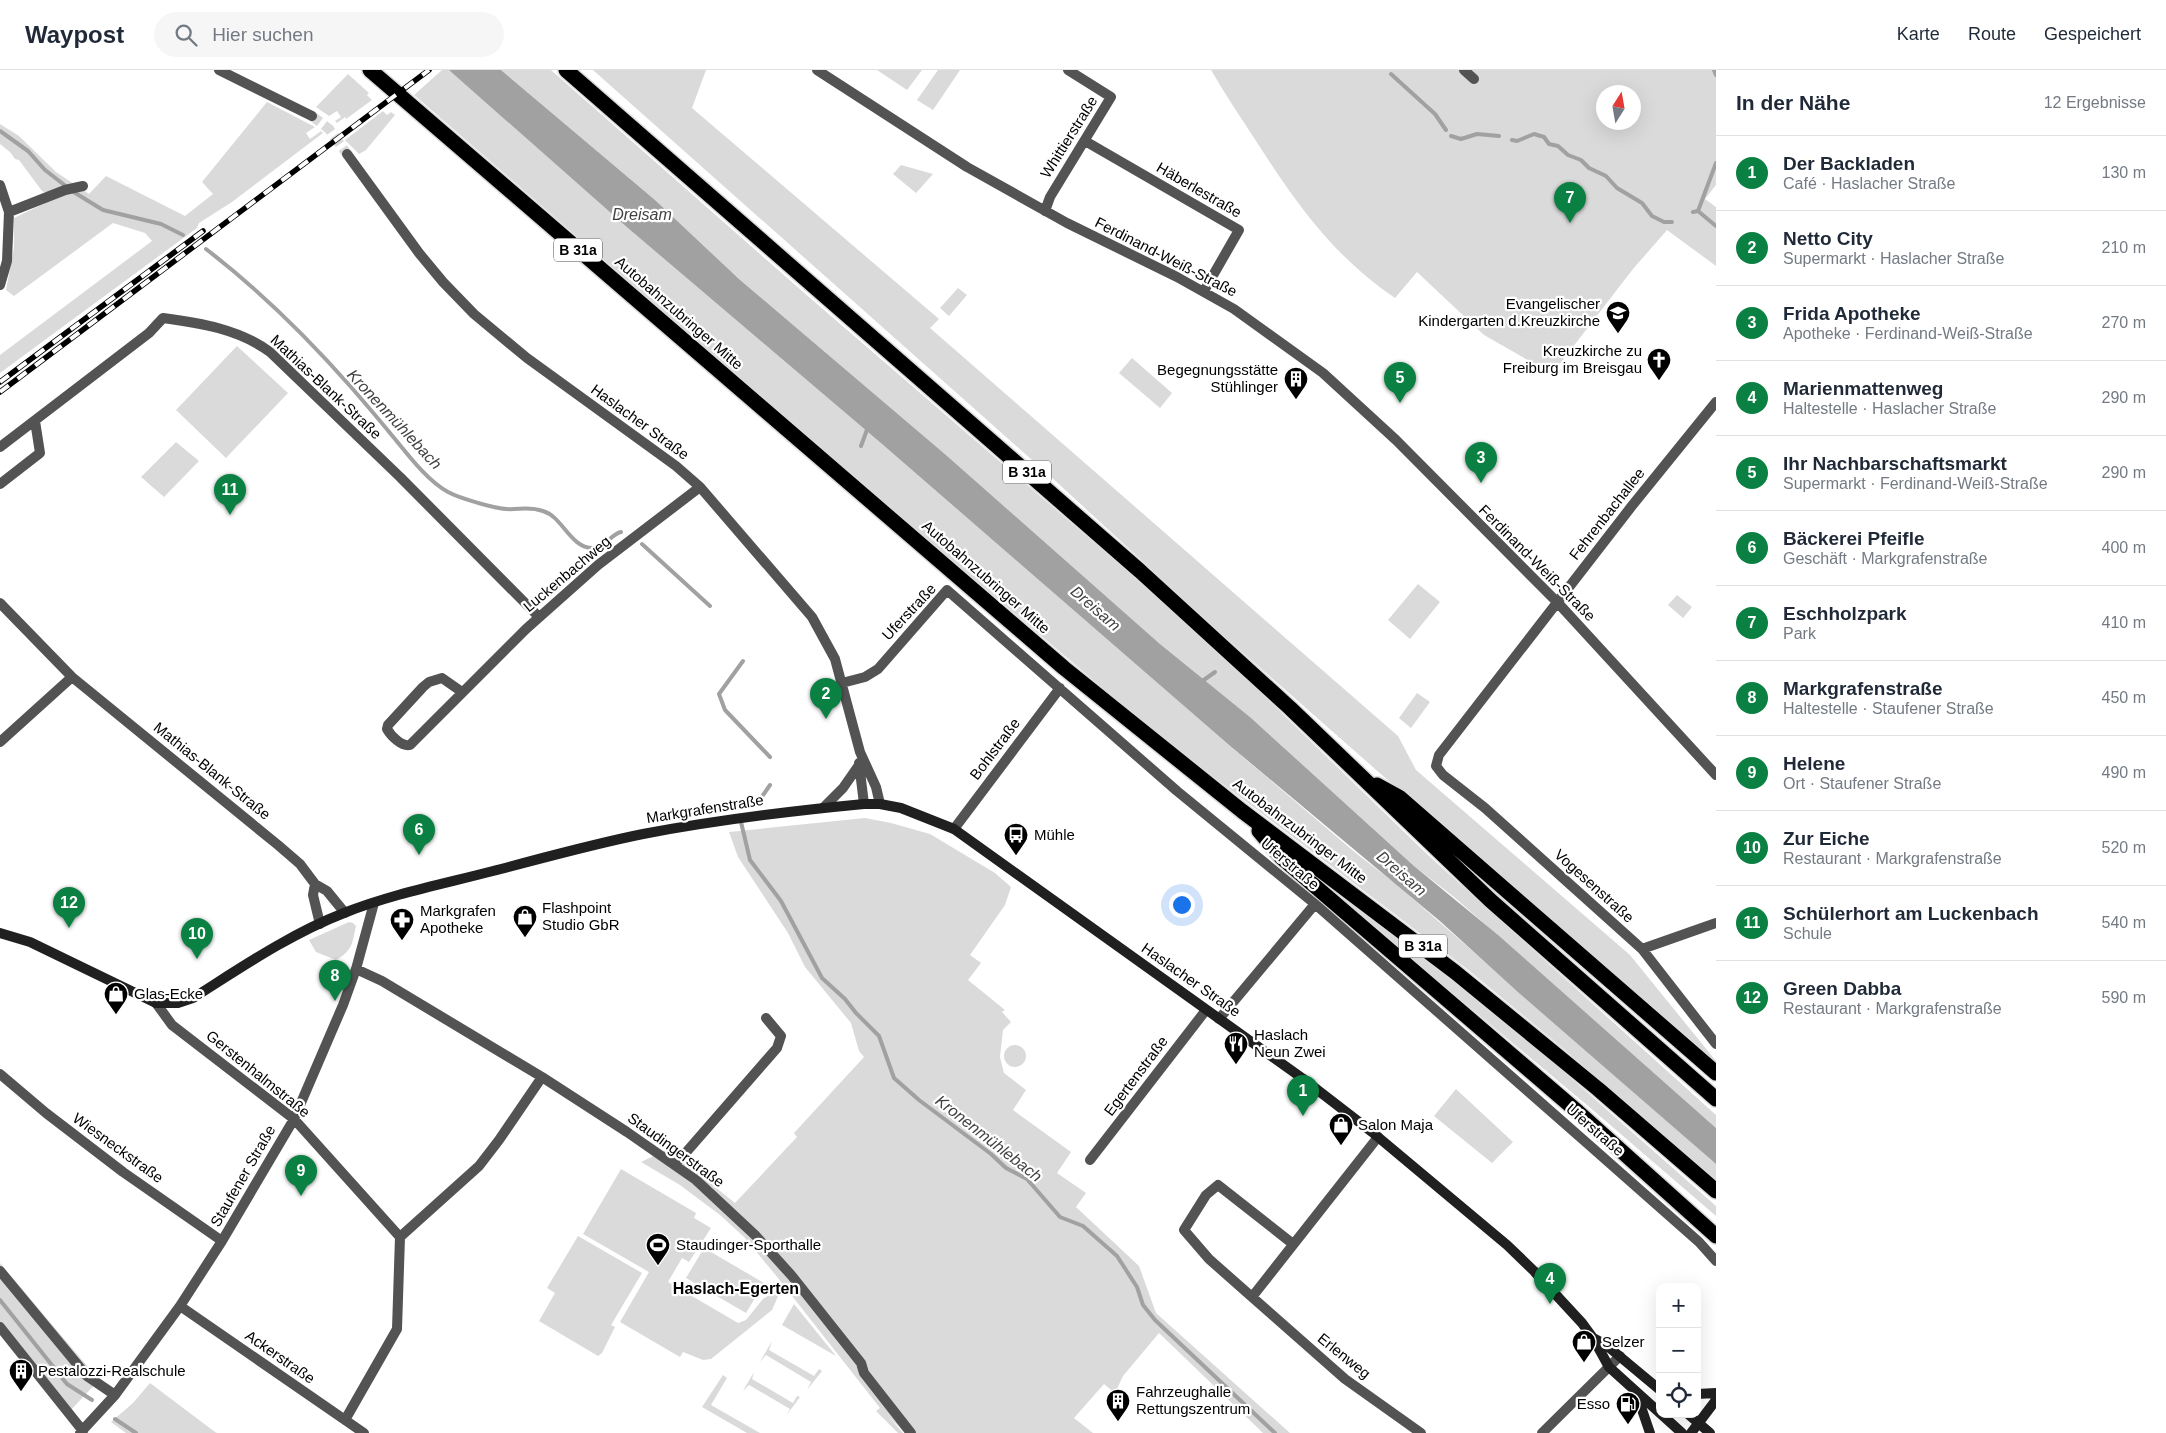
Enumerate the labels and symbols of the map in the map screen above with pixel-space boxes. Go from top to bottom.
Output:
north arrow [1596,85,1641,130]
street label: Whittierstraße [1037,93,1101,181]
street label: Häberlestraße [1154,158,1245,221]
pin: 7 [1554,182,1586,223]
water label: Dreisam [612,206,672,223]
street label: Ferdinand-Weiß-Straße [1092,213,1240,300]
road number: B 31a [554,238,602,262]
street label: Autobahnzubringer Mitte [612,253,747,373]
place label: Evangelischer Kindergarten d.Kreuzkirche [1418,295,1600,329]
school or university icon: Evangelischer Kindergarten d.Kreuzkirche [1605,300,1631,334]
street label: Mathias-Blank-Straße [267,331,385,442]
place label: Kreuzkirche zu Freiburg im Breisgau [1503,342,1642,376]
church icon: Kreuzkirche zu Freiburg im Breisgau [1646,347,1672,381]
place label: Begegnungsstätte Stühlinger [1157,361,1278,395]
pin: 5 [1384,362,1416,403]
water label: Kronenmühlebach [344,366,445,473]
building icon: Begegnungsstätte Stühlinger [1283,366,1309,400]
street label: Haslacher Straße [588,380,693,463]
pin: 3 [1465,442,1497,483]
road number: B 31a [1003,461,1051,484]
street label: Fehrenbachallee [1566,464,1648,563]
pin: 11 [214,474,246,515]
street label: Ferdinand-Weiß-Straße [1476,501,1599,624]
street label: Autobahnzubringer Mitte [919,517,1054,637]
street label: Luckenbachweg [520,532,614,615]
street label: Uferstraße [878,580,939,643]
water label: Dreisam [1068,582,1124,634]
pin: 2 [810,678,842,719]
street label: Bohlstraße [966,715,1023,783]
street label: Mathias-Blank-Straße [151,718,274,823]
street label: Autobahnzubringer Mitte [1230,775,1371,887]
street label: Markgrafenstraße [645,791,765,826]
pin: 6 [403,814,435,855]
bus stop icon: Mühle [1003,822,1029,856]
place label: Mühle [1034,826,1075,843]
street label: Uferstraße [1258,834,1323,893]
street label: Vogesenstraße [1551,846,1638,926]
water label: Dreisam [1374,847,1430,899]
pin: 12 [53,887,85,928]
your location [1169,892,1195,918]
place label: Flashpoint Studio GbR [542,899,620,933]
place label: Markgrafen Apotheke [420,902,496,936]
shop icon: Flashpoint Studio GbR [512,904,538,938]
pharmacy icon: Markgrafen Apotheke [389,907,415,941]
pin: 10 [181,918,213,959]
road number: B 31a [1399,934,1447,958]
street label: Haslacher Straße [1139,939,1244,1020]
pin: 8 [319,960,351,1001]
shop icon: Glas-Ecke [103,981,129,1015]
place label: Glas-Ecke [134,985,203,1002]
place label: Haslach Neun Zwei [1254,1026,1326,1060]
street label: Gerstenhalmstraße [203,1027,314,1121]
restaurant icon: Haslach Neun Zwei [1223,1031,1249,1065]
street label: Egertenstraße [1100,1033,1171,1119]
pin: 1 [1287,1075,1319,1116]
water label: Kronenmühlebach [932,1092,1045,1185]
street label: Uferstraße [1563,1100,1628,1159]
street label: Wiesneckstraße [70,1109,167,1186]
street label: Staudingerstraße [625,1109,728,1190]
shop icon: Salon Maja [1328,1112,1354,1146]
place label: Salon Maja [1358,1116,1434,1133]
street label: Staufener Straße [207,1122,278,1229]
pin: 9 [285,1155,317,1196]
sports icon: Staudinger-Sporthalle [645,1232,671,1266]
place label: Staudinger-Sporthalle [676,1236,821,1253]
pin: 4 [1534,1263,1566,1304]
district label: Haslach-Egerten [673,1280,799,1297]
street label: Ackerstraße [242,1326,318,1387]
street label: Erlenweg [1315,1329,1374,1382]
shop icon: Selzer [1571,1329,1597,1363]
place label: Selzer [1602,1333,1645,1350]
building icon: Pestalozzi-Realschule [8,1358,34,1392]
place label: Pestalozzi-Realschule [38,1362,186,1379]
place label: Fahrzeughalle Rettungszentrum [1136,1383,1250,1417]
building icon: Fahrzeughalle Rettungszentrum [1105,1388,1131,1422]
fuel station icon: Esso [1615,1391,1641,1425]
place label: Esso [1577,1395,1610,1412]

